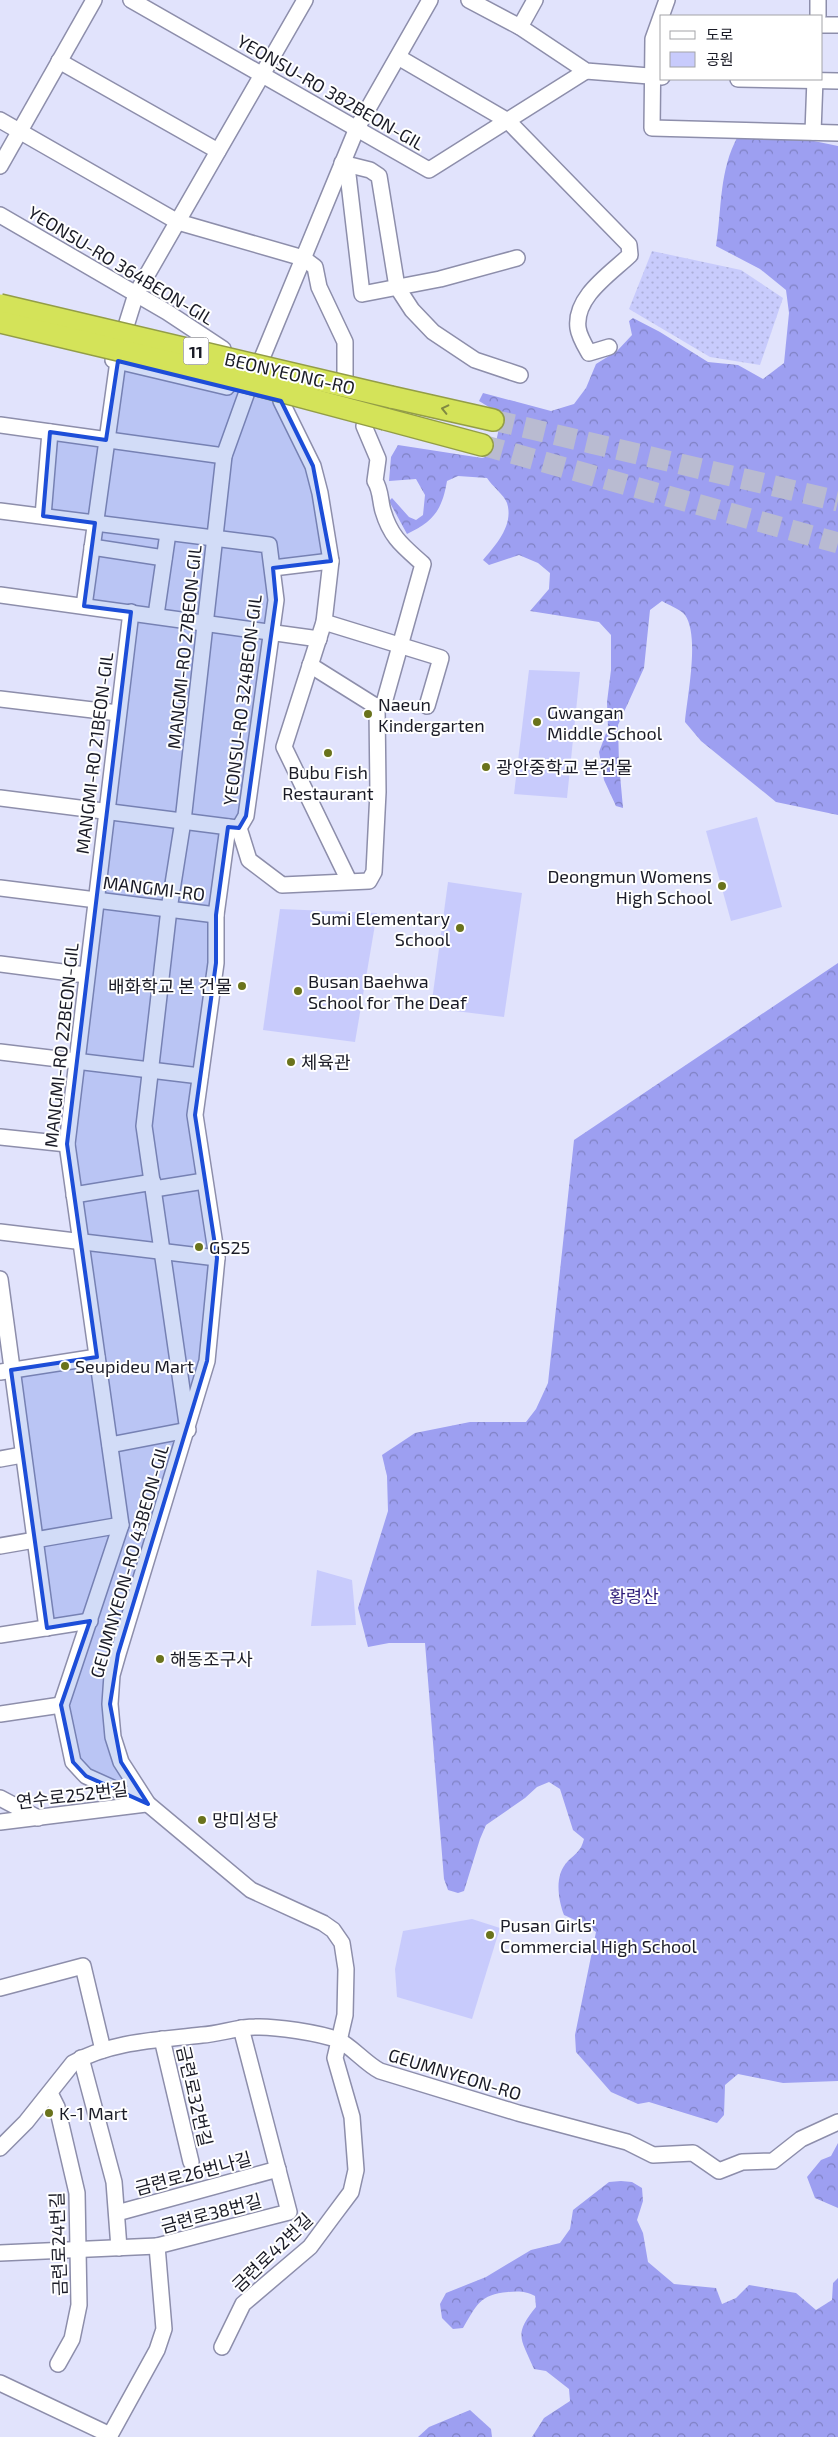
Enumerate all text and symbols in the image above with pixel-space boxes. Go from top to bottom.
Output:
legend [660,15,823,80]
text: 도로 [706,25,734,43]
street label: YEONSU-RO 382BEON-GIL [234,29,428,155]
text: 공원 [706,50,734,68]
street label: YEONSU-RO 364BEON-GIL [24,201,218,329]
road number: 11 [184,338,208,364]
street label: BEONYEONG-RO [223,347,357,399]
one-way arrow [441,404,450,415]
street label: MANGMI-RO 27BEON-GIL [162,544,206,750]
street label: YEONSU-RO 324BEON-GIL [218,593,266,807]
street label: MANGMI-RO 21BEON-GIL [71,651,117,855]
place label: Naeun Kindergarten [378,693,485,736]
place label: Gwangan Middle School [547,701,663,744]
marker: Naeun Kindergarten [362,708,374,720]
marker: Gwangan Middle School [531,716,543,728]
marker: Bubu Fish Restaurant [322,747,334,759]
place label: 광안중학교 본건물 [496,756,633,778]
place label: Bubu Fish Restaurant [282,761,374,804]
marker: 광안중학교 본건물 [480,761,492,773]
place label: Deongmun Womens High School [547,865,713,908]
street label: MANGMI-RO [102,871,206,905]
marker: Deongmun Womens High School [716,880,728,892]
place label: Sumi Elementary School [311,907,451,950]
marker: Sumi Elementary School [454,922,466,934]
street label: MANGMI-RO 22BEON-GIL [39,941,83,1149]
place label: Busan Baehwa School for The Deaf [308,970,468,1013]
place label: 배화학교 본 건물 [108,975,232,997]
marker: 배화학교 본 건물 [236,980,248,992]
marker: Busan Baehwa School for The Deaf [292,985,304,997]
place label: 체육관 [301,1051,351,1073]
marker: 체육관 [285,1056,297,1068]
place label: GS25 [209,1236,250,1258]
marker: GS25 [193,1241,205,1253]
place label: Seupideu Mart [75,1355,194,1377]
marker: Seupideu Mart [59,1360,71,1372]
street label: GEUMNYEON-RO 43BEON-GIL [85,1442,173,1680]
park label: 황령산 [609,1585,659,1607]
place label: 해동조구사 [170,1648,253,1670]
marker: 해동조구사 [154,1653,166,1665]
street label: 연수로252번길 [15,1777,129,1813]
place label: 망미성당 [212,1809,278,1831]
marker: 망미성당 [196,1814,208,1826]
place label: Pusan Girls' Commercial High School [500,1914,698,1957]
marker: Pusan Girls' Commercial High School [484,1929,496,1941]
street label: 금련로32번길 [173,2043,217,2149]
street label: GEUMNYEON-RO [386,2043,524,2105]
place label: K-1 Mart [59,2102,128,2124]
marker: K-1 Mart [43,2107,55,2119]
street label: 금련로26번나길 [132,2147,254,2199]
street label: 금련로38번길 [158,2189,264,2237]
street label: 금련로24번길 [45,2192,71,2296]
street label: 금련로42번길 [227,2208,317,2296]

